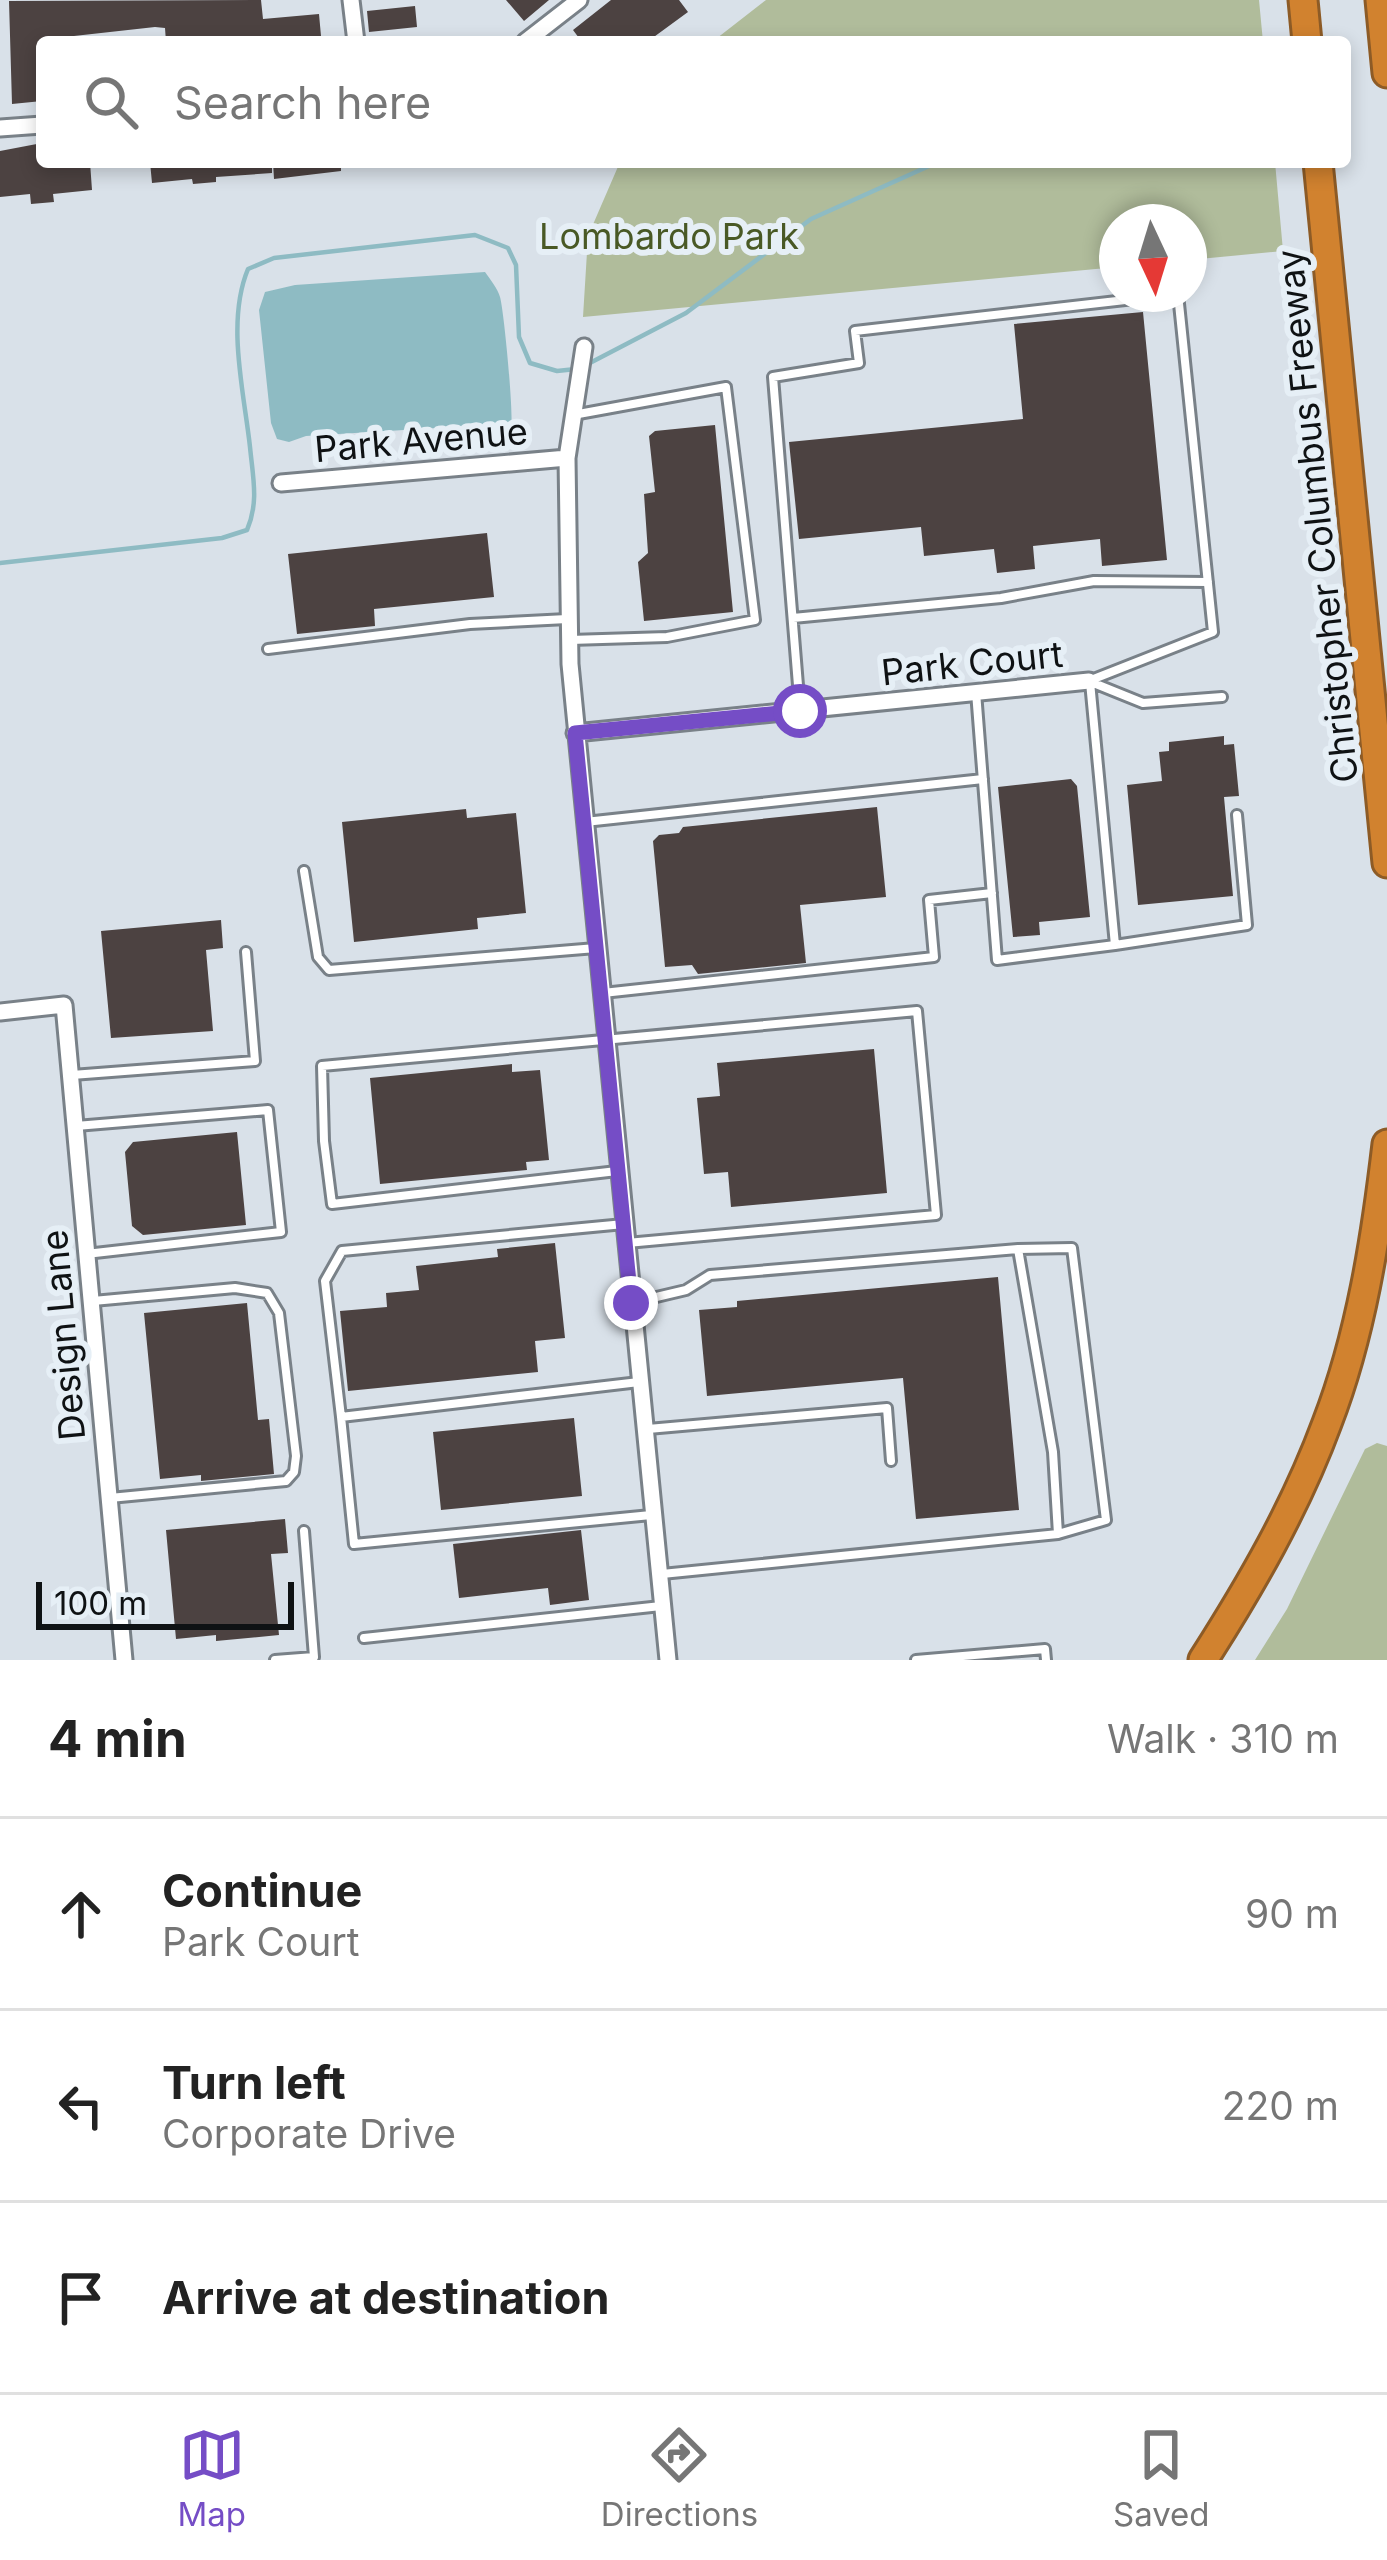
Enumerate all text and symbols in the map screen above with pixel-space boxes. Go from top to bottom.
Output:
search box [36,36,1351,168]
icon: search [78,69,144,135]
text: Search here [174,75,431,130]
north arrow [1099,204,1207,312]
park label: Lombardo Park [539,214,799,258]
street label: Christopher Columbus Freeway [1267,247,1367,785]
street label: Park Avenue [313,409,529,471]
street label: Park Court [879,632,1065,694]
route start [773,684,827,738]
street label: Design Lane [32,1228,94,1442]
route end [604,1276,658,1330]
scale bar [36,1576,294,1629]
text: 100 m [54,1583,147,1623]
text: 4 min [48,1708,187,1769]
text: Walk · 310 m [1107,1715,1339,1762]
text: Continue [162,1863,362,1918]
icon: ahead [48,1881,114,1947]
text: 90 m [1245,1890,1339,1937]
text: Park Court [162,1918,359,1965]
text: Turn left [162,2055,346,2110]
icon: left [48,2073,114,2139]
text: 220 m [1222,2082,1339,2129]
text: Corporate Drive [162,2110,456,2157]
icon: arrive [48,2265,114,2331]
text: Arrive at destination [162,2270,609,2325]
tab: Map [177,2422,246,2534]
tab: Directions [601,2422,758,2534]
tab: Saved [1113,2422,1210,2534]

